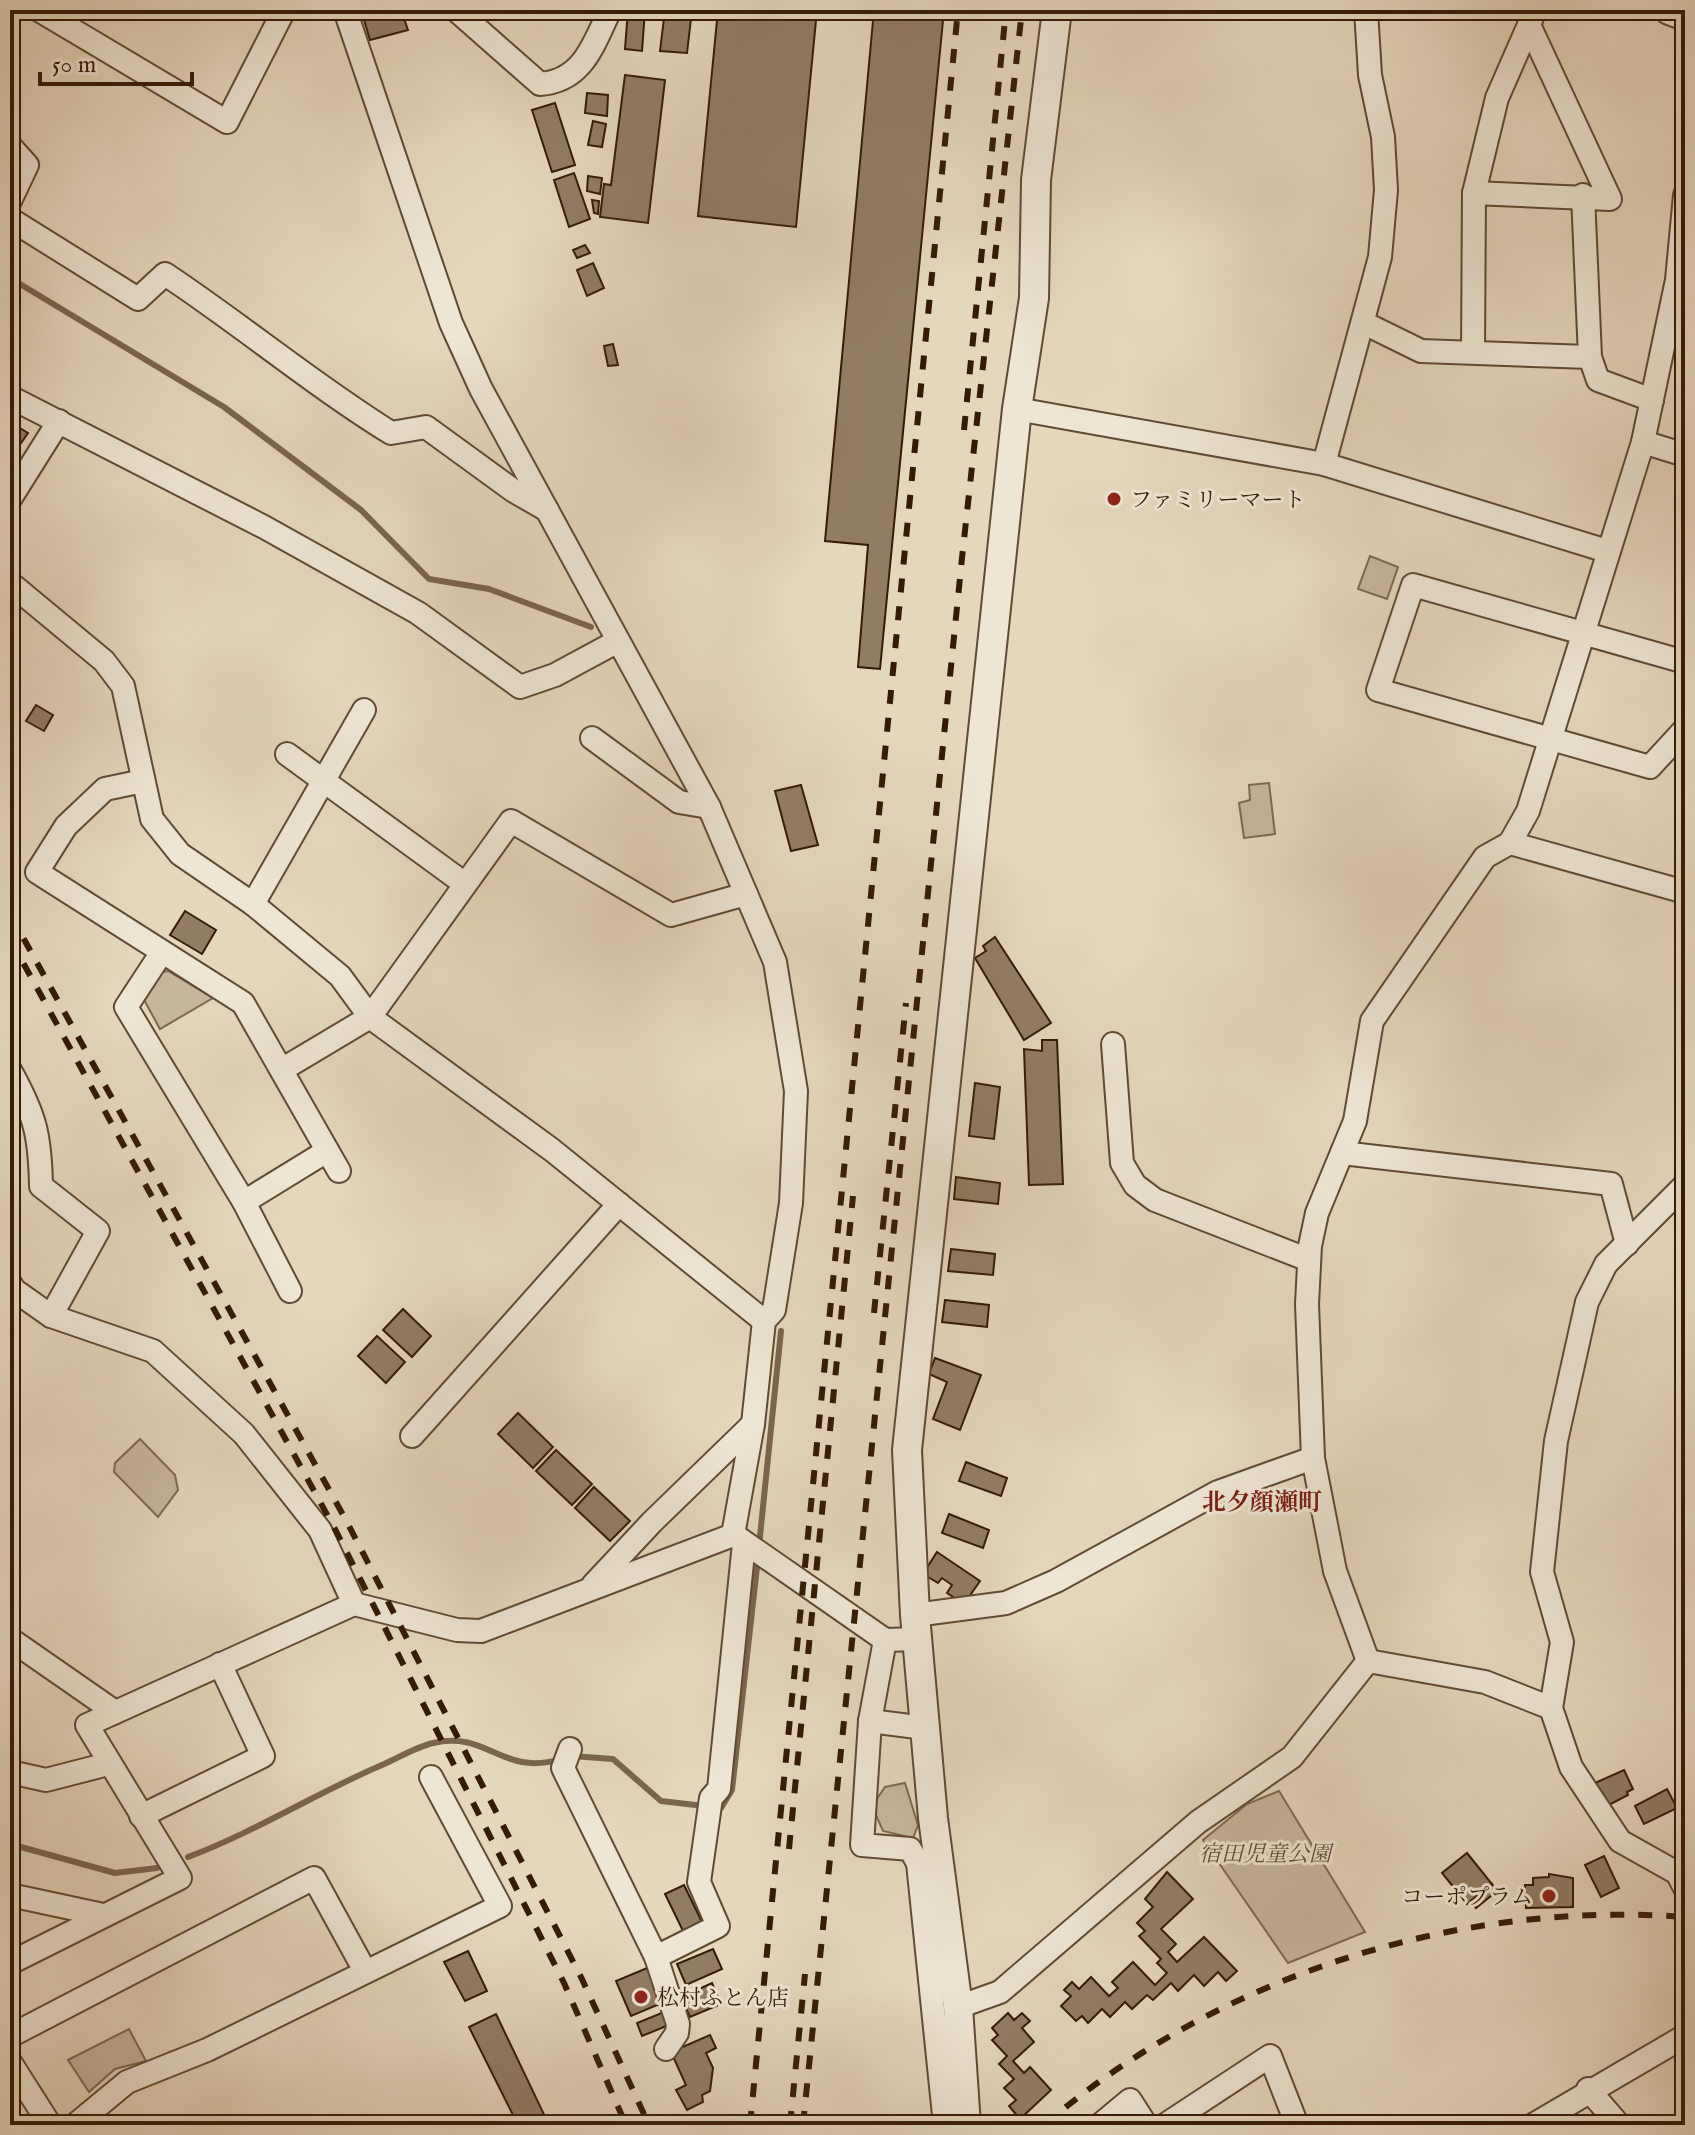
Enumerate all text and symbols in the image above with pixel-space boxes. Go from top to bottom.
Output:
scale bar [40,36,192,86]
text: 50 m [52,50,96,81]
place label: ファミリーマート [1130,487,1306,515]
marker: ファミリーマート [1105,490,1123,508]
district label: 北夕顔瀬町 [1202,1488,1322,1519]
park label: 宿田児童公園 [1199,1841,1334,1869]
place label: コーポプラム [1401,1884,1533,1912]
marker: コーポプラム [1540,1887,1558,1905]
place label: 松村ふとん店 [657,1985,789,2013]
marker: 松村ふとん店 [632,1988,650,2006]

